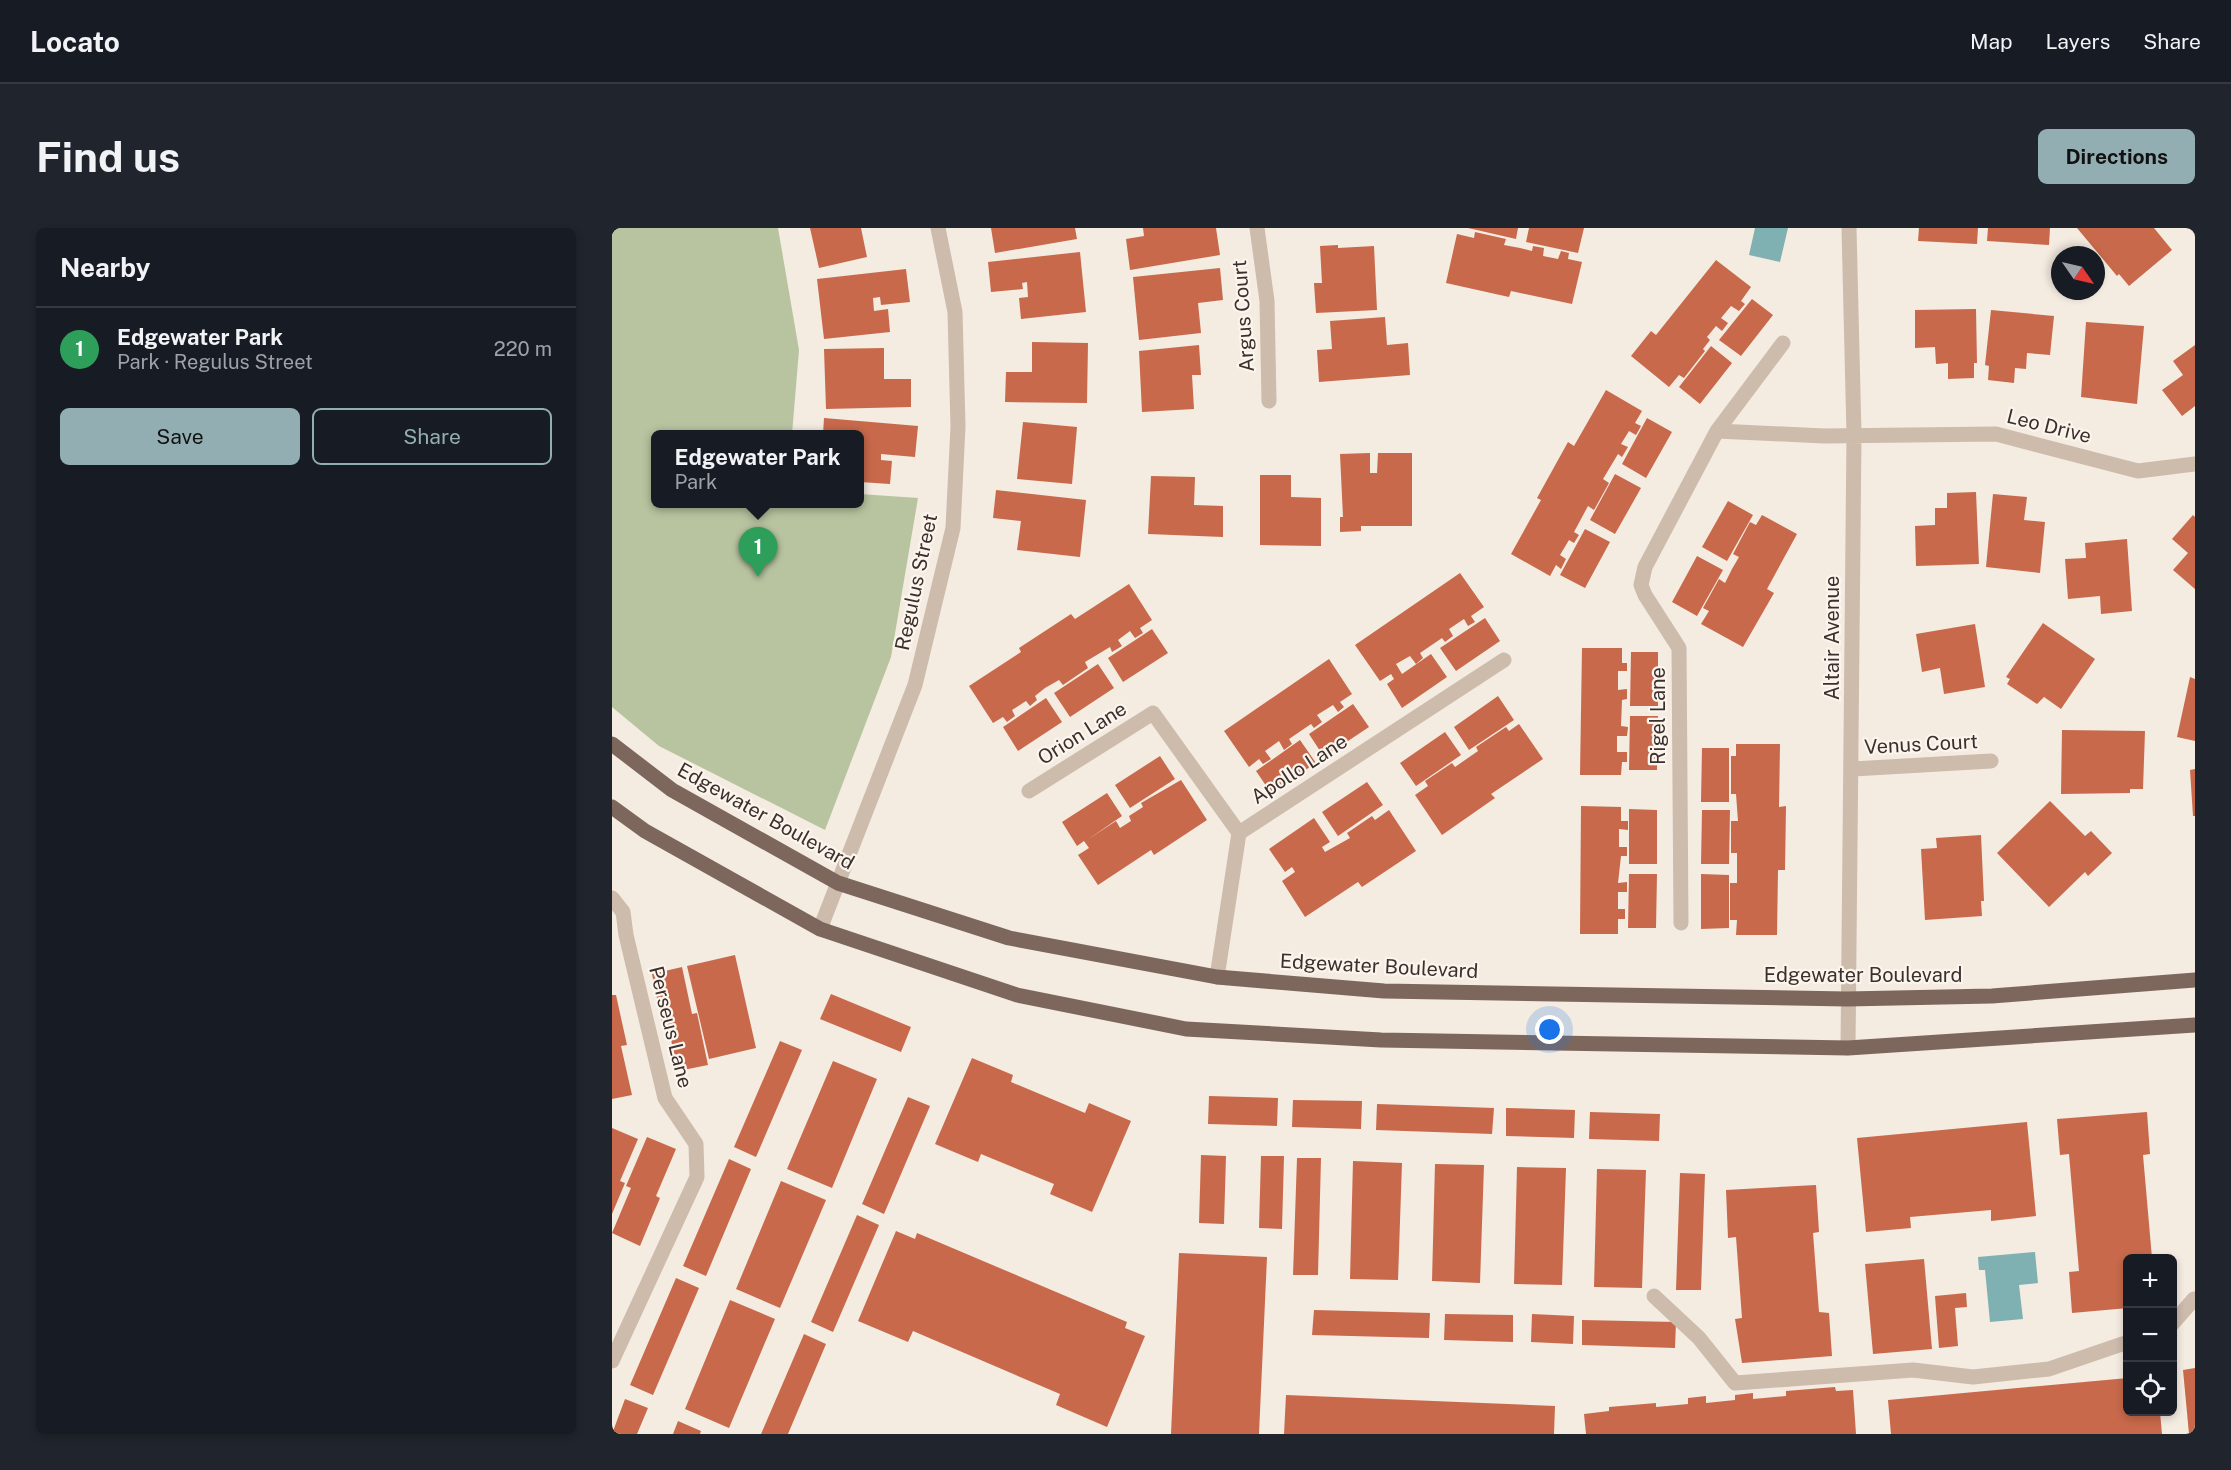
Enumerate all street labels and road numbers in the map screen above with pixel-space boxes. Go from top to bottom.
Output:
street label: Argus Court [1227,259,1259,373]
street label: Leo Drive [2004,404,2094,448]
street label: Regulus Street [890,512,942,652]
street label: Altair Avenue [1820,576,1844,700]
street label: Rigel Lane [1646,667,1670,765]
street label: Orion Lane [1033,696,1131,770]
street label: Apollo Lane [1246,729,1352,809]
street label: Venus Court [1863,729,1979,759]
street label: Edgewater Boulevard [673,757,859,875]
street label: Edgewater Boulevard [1279,949,1479,983]
street label: Edgewater Boulevard [1764,963,1962,987]
street label: Perseus Lane [644,964,698,1090]

